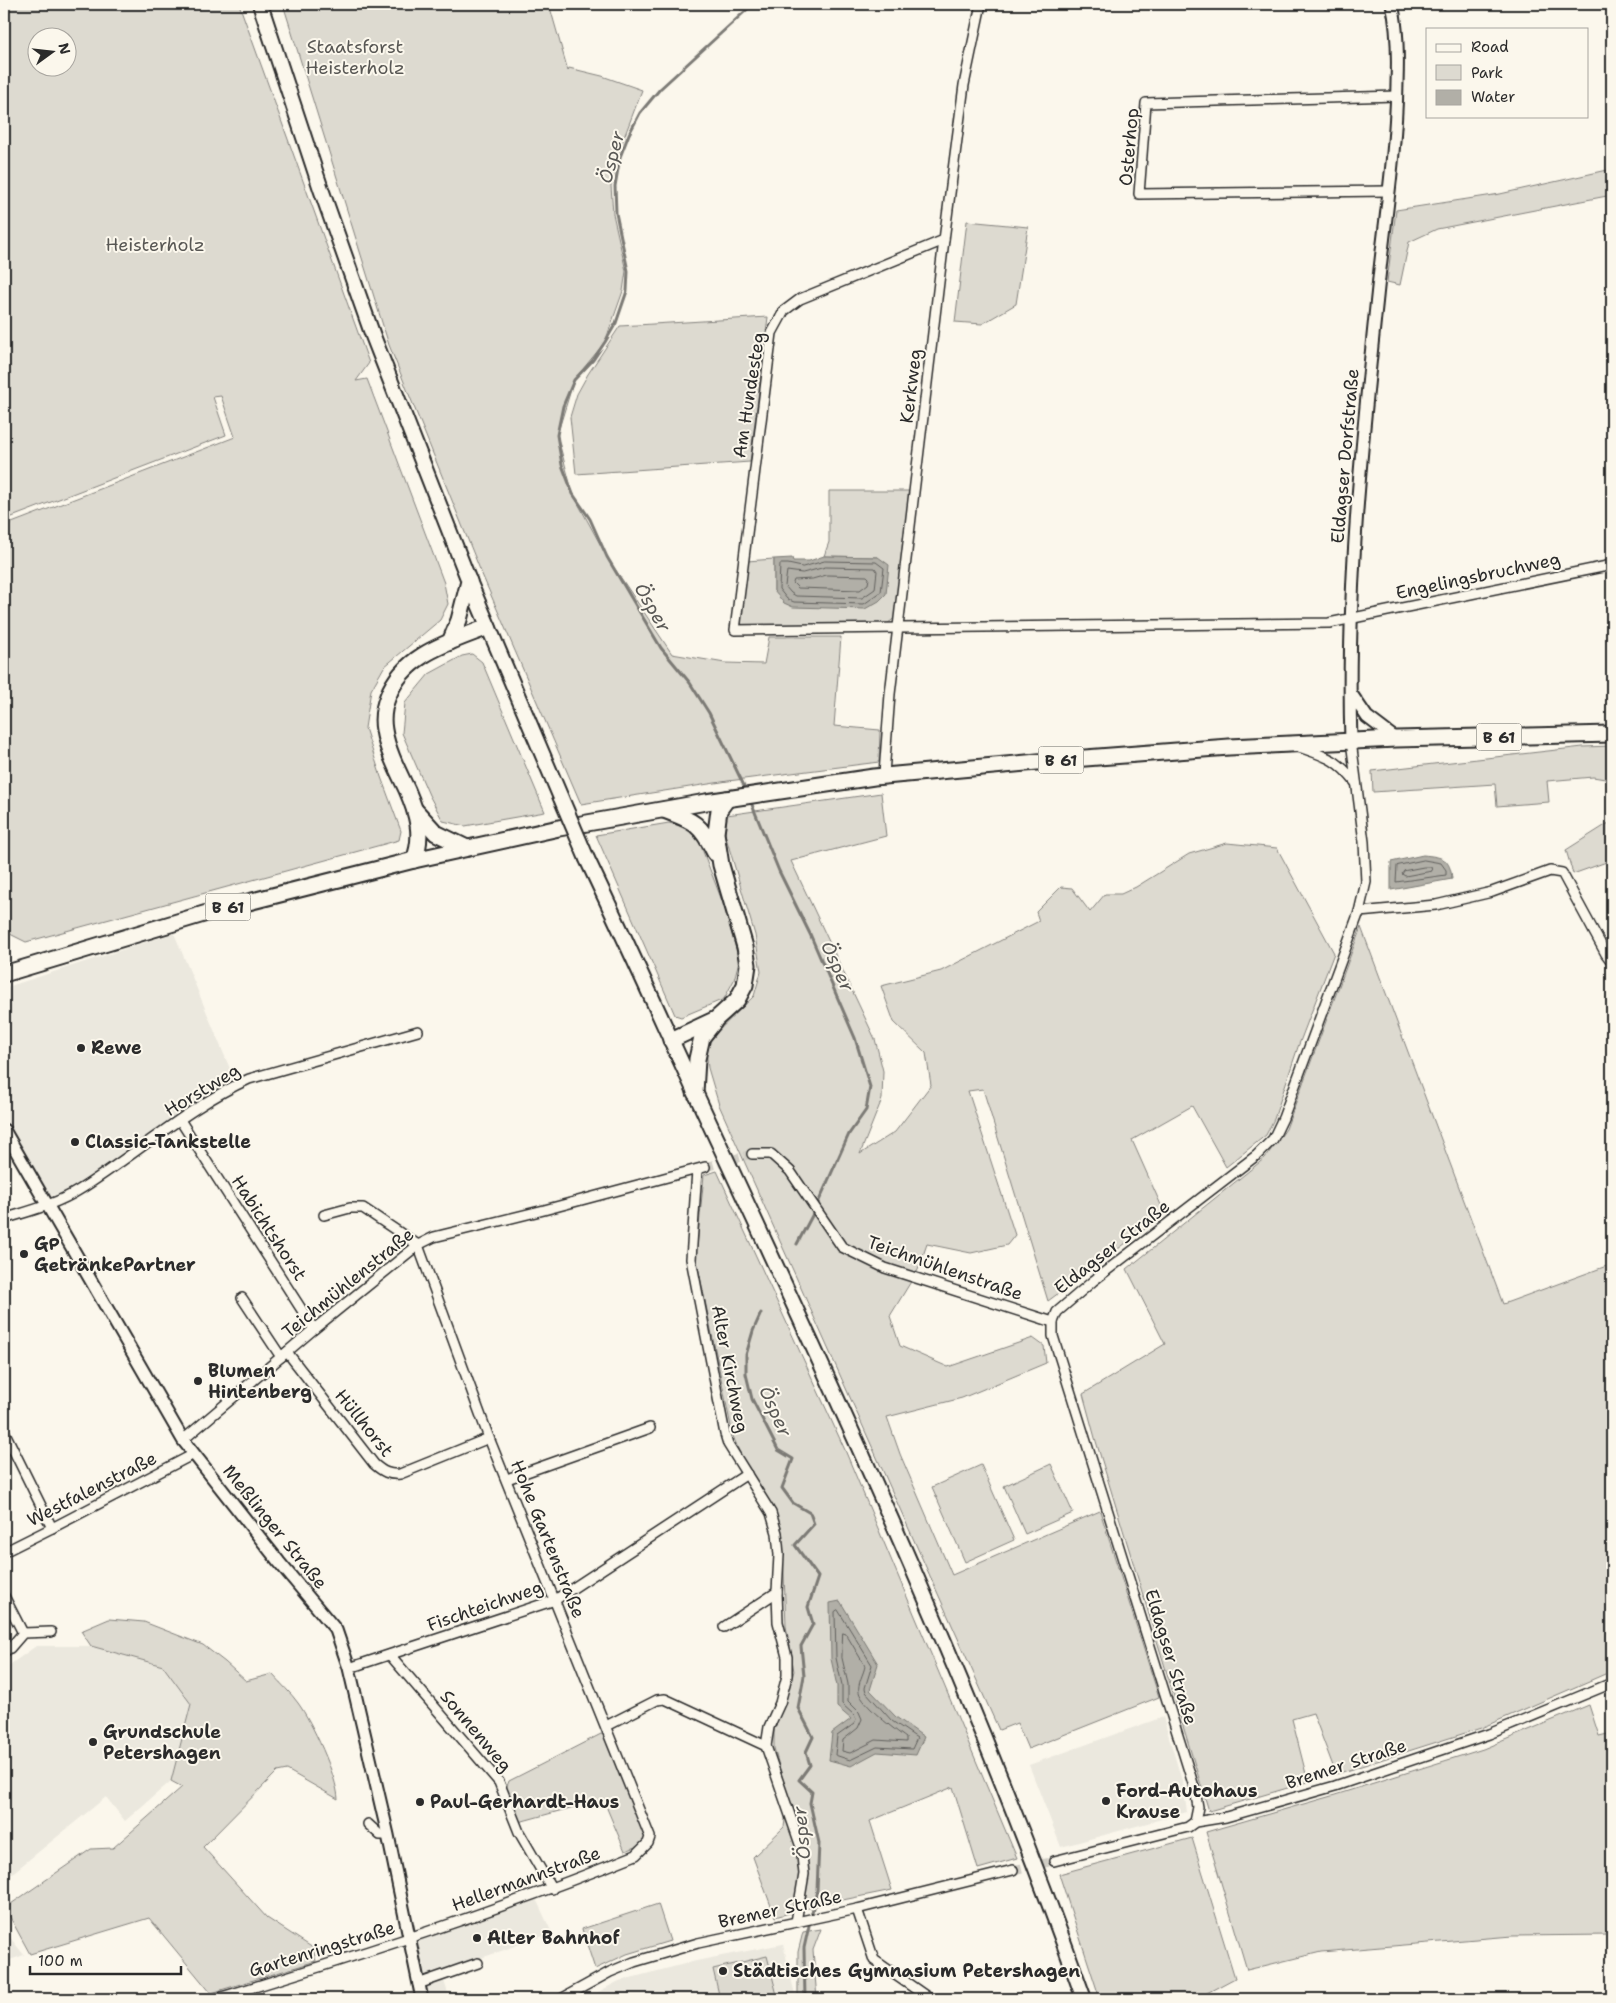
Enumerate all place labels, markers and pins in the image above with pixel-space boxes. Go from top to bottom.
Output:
place label: Rewe [91,1036,142,1060]
marker: Rewe [75,1042,87,1054]
place label: Classic-Tankstelle [85,1130,251,1154]
marker: Classic-Tankstelle [69,1136,81,1148]
place label: GP GetränkePartner [34,1232,196,1277]
marker: GP GetränkePartner [18,1248,30,1260]
place label: Blumen Hintenberg [208,1359,312,1404]
marker: Blumen Hintenberg [192,1375,204,1387]
place label: Grundschule Petershagen [103,1720,221,1765]
marker: Grundschule Petershagen [87,1736,99,1748]
place label: Ford-Autohaus Krause [1116,1779,1257,1824]
place label: Paul-Gerhardt-Haus [430,1790,619,1814]
marker: Ford-Autohaus Krause [1100,1795,1112,1807]
marker: Paul-Gerhardt-Haus [414,1796,426,1808]
place label: Alter Bahnhof [487,1926,620,1950]
marker: Alter Bahnhof [471,1932,483,1944]
place label: Städtisches Gymnasium Petershagen [733,1959,1080,1983]
marker: Städtisches Gymnasium Petershagen [717,1965,729,1977]

